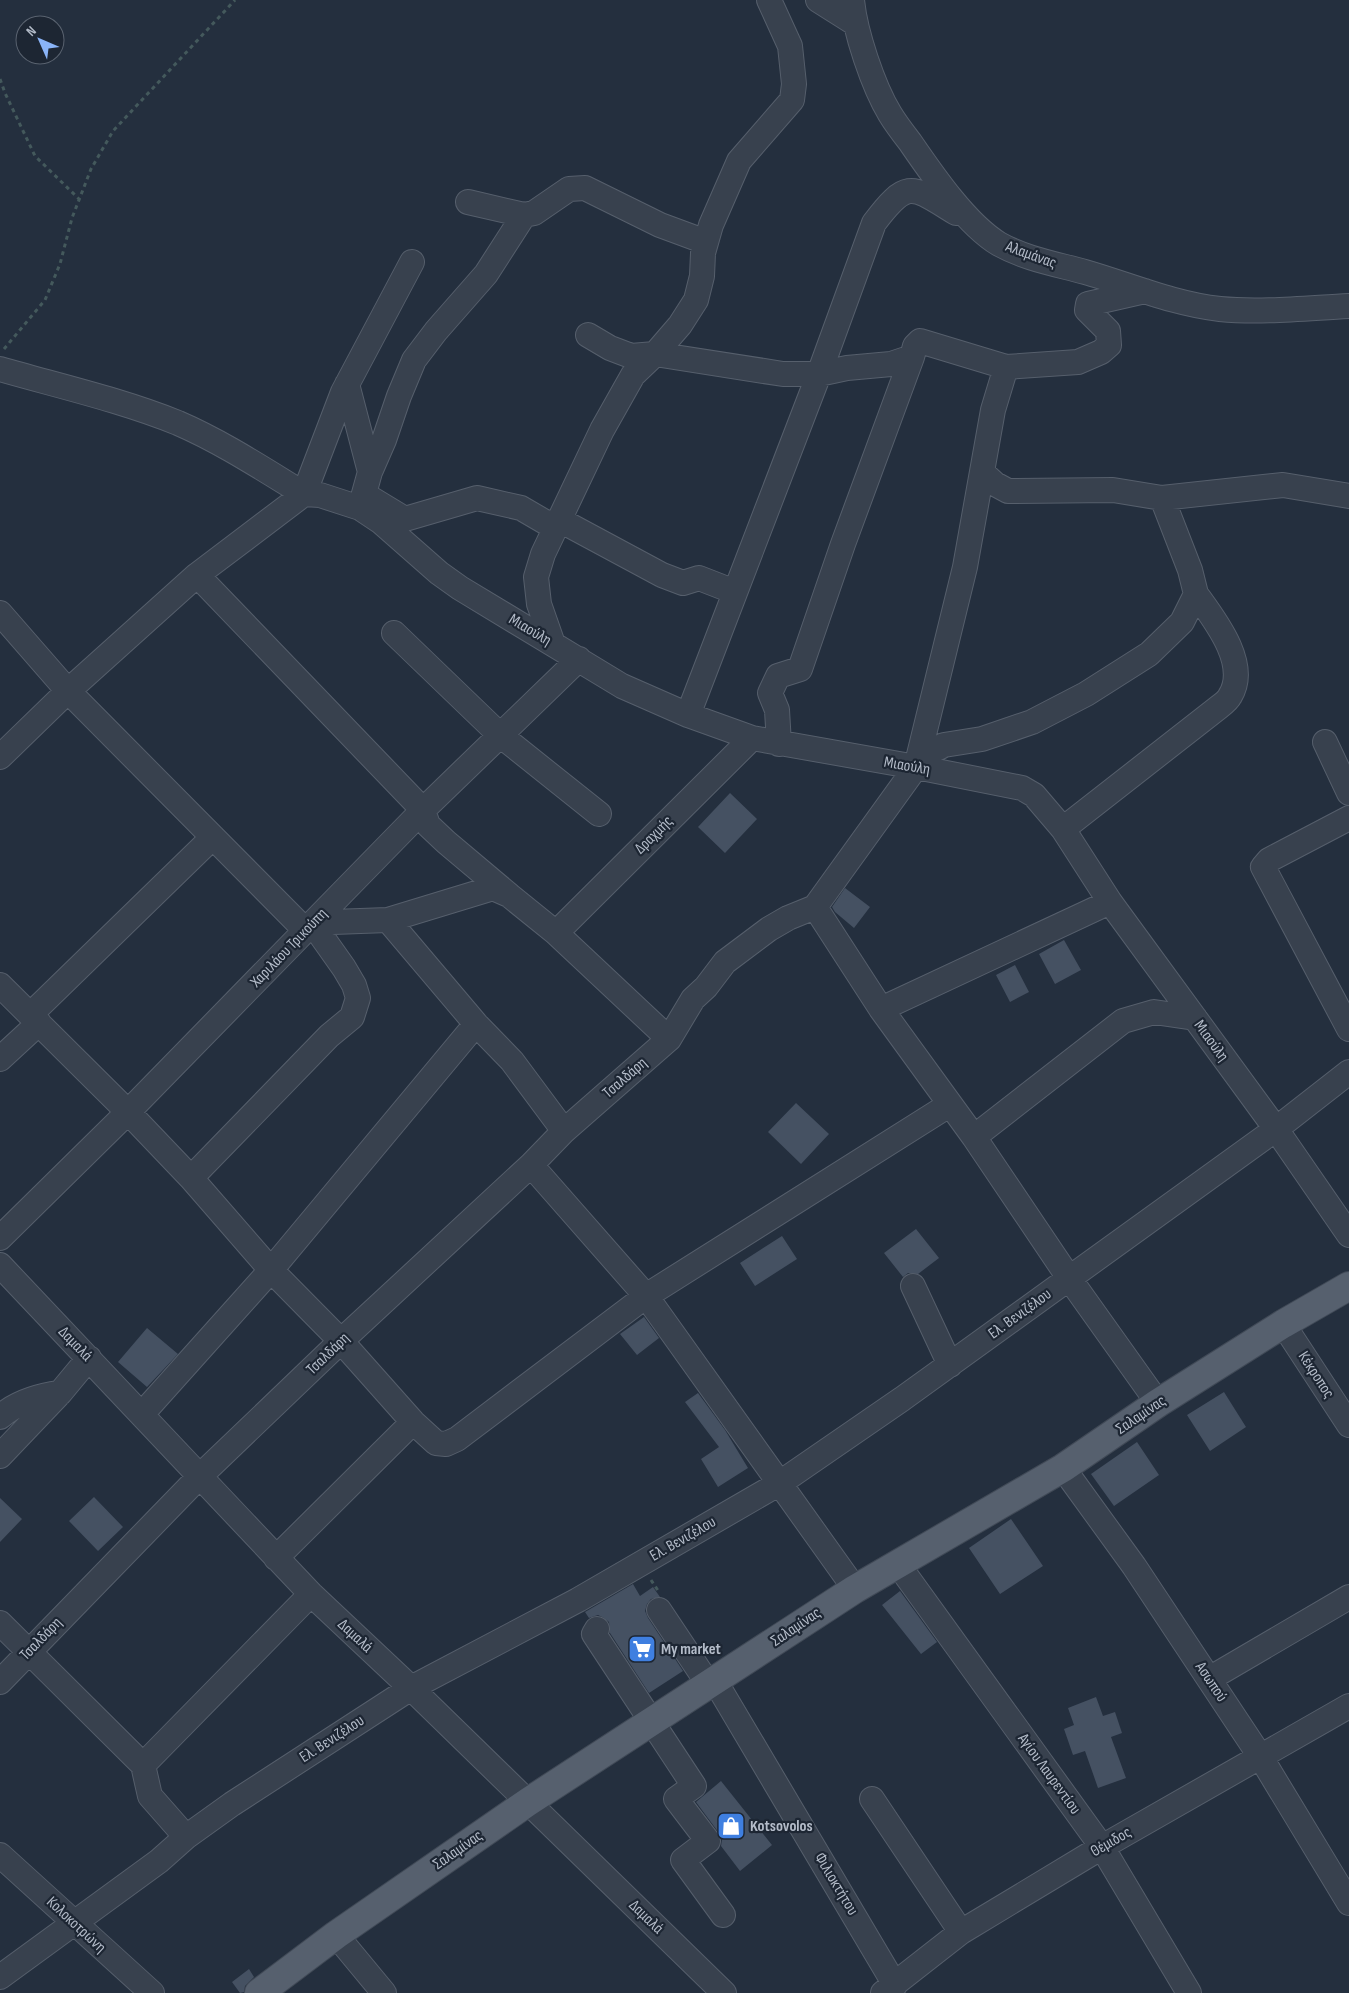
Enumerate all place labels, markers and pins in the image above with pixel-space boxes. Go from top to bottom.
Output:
supermarket icon: My market [627,1634,657,1664]
place label: My market [661,1640,721,1659]
shop icon: Kotsovolos [716,1811,746,1841]
place label: Kotsovolos [750,1817,813,1836]

